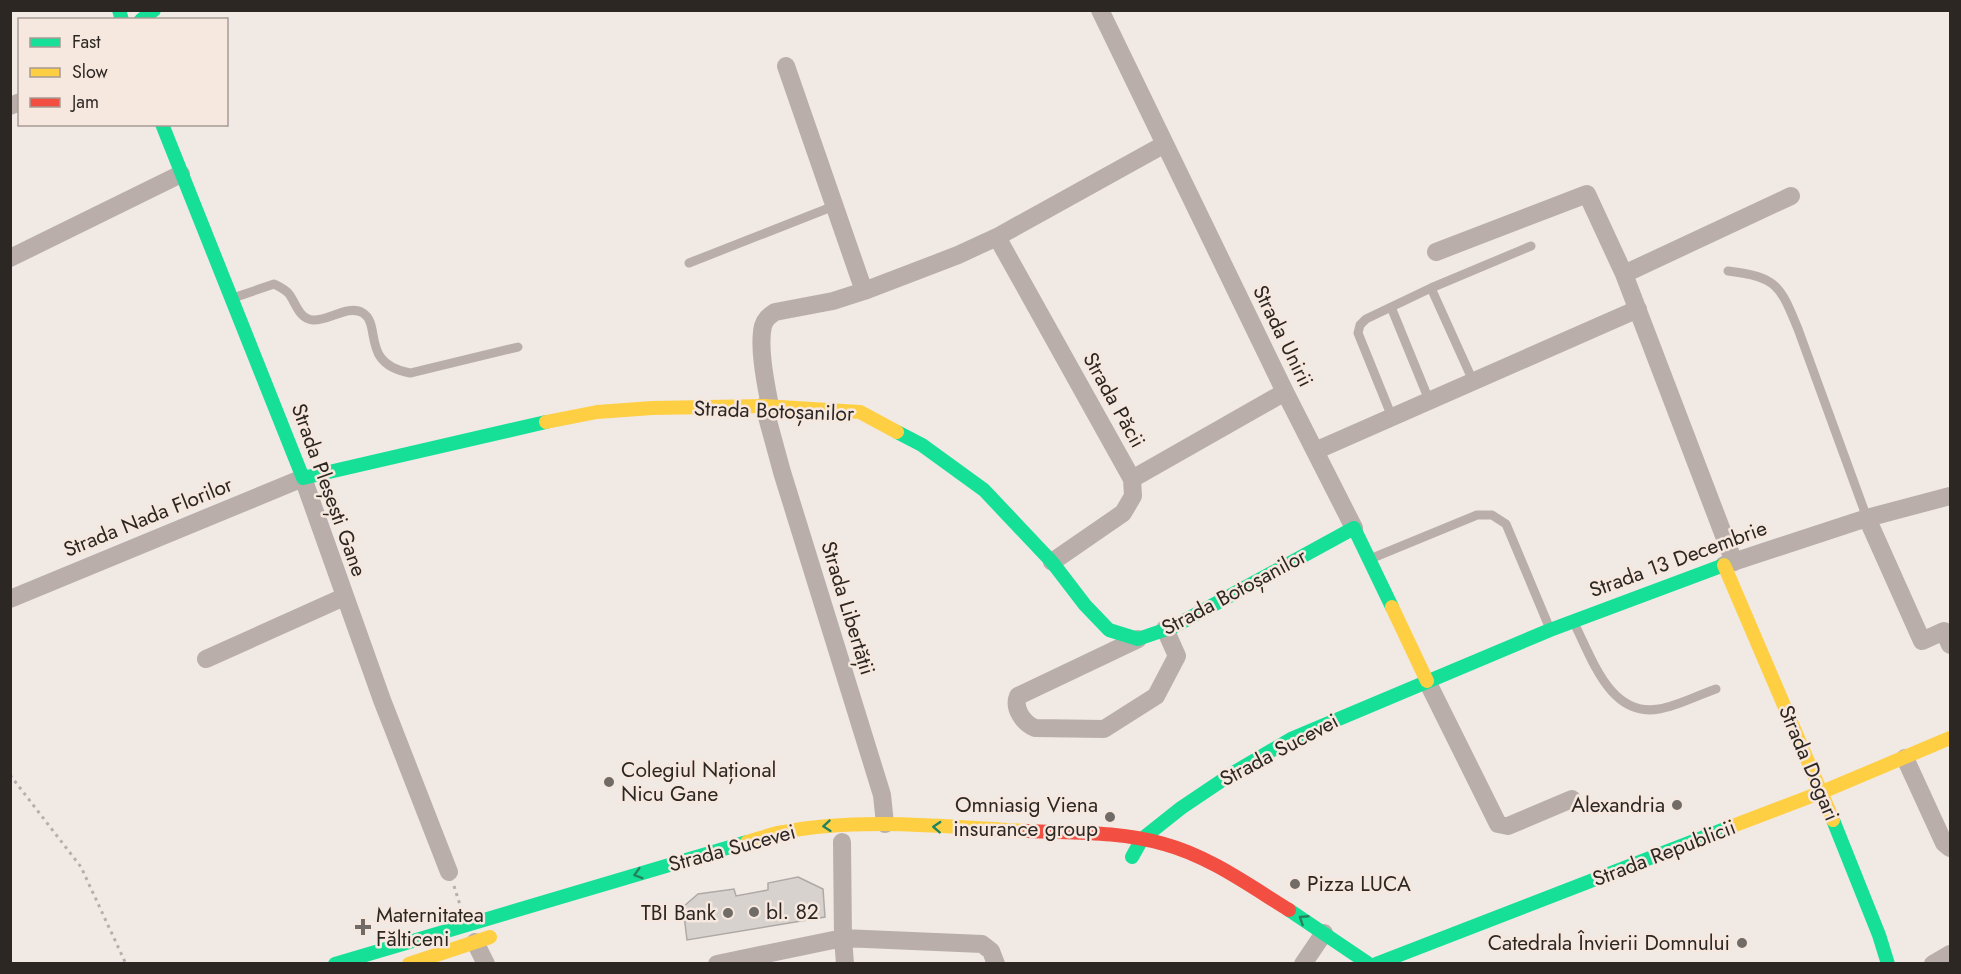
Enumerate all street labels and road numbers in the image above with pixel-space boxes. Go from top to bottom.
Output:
street label: Strada Unirii [1245,280,1321,392]
street label: Strada Păcii [1075,347,1153,453]
street label: Strada Botoșanilor [693,393,855,429]
street label: Strada Pleșești Gane [284,399,374,581]
street label: Strada Nada Florilor [59,469,238,565]
street label: Strada 13 Decembrie [1585,513,1771,605]
street label: Strada Libertății [813,537,883,679]
street label: Strada Botoșanilor [1156,541,1313,643]
street label: Strada Dogari [1771,701,1847,825]
street label: Strada Sucevei [1214,706,1344,794]
street label: Strada Republicii [1588,812,1740,894]
street label: Strada Sucevei [665,817,799,879]

